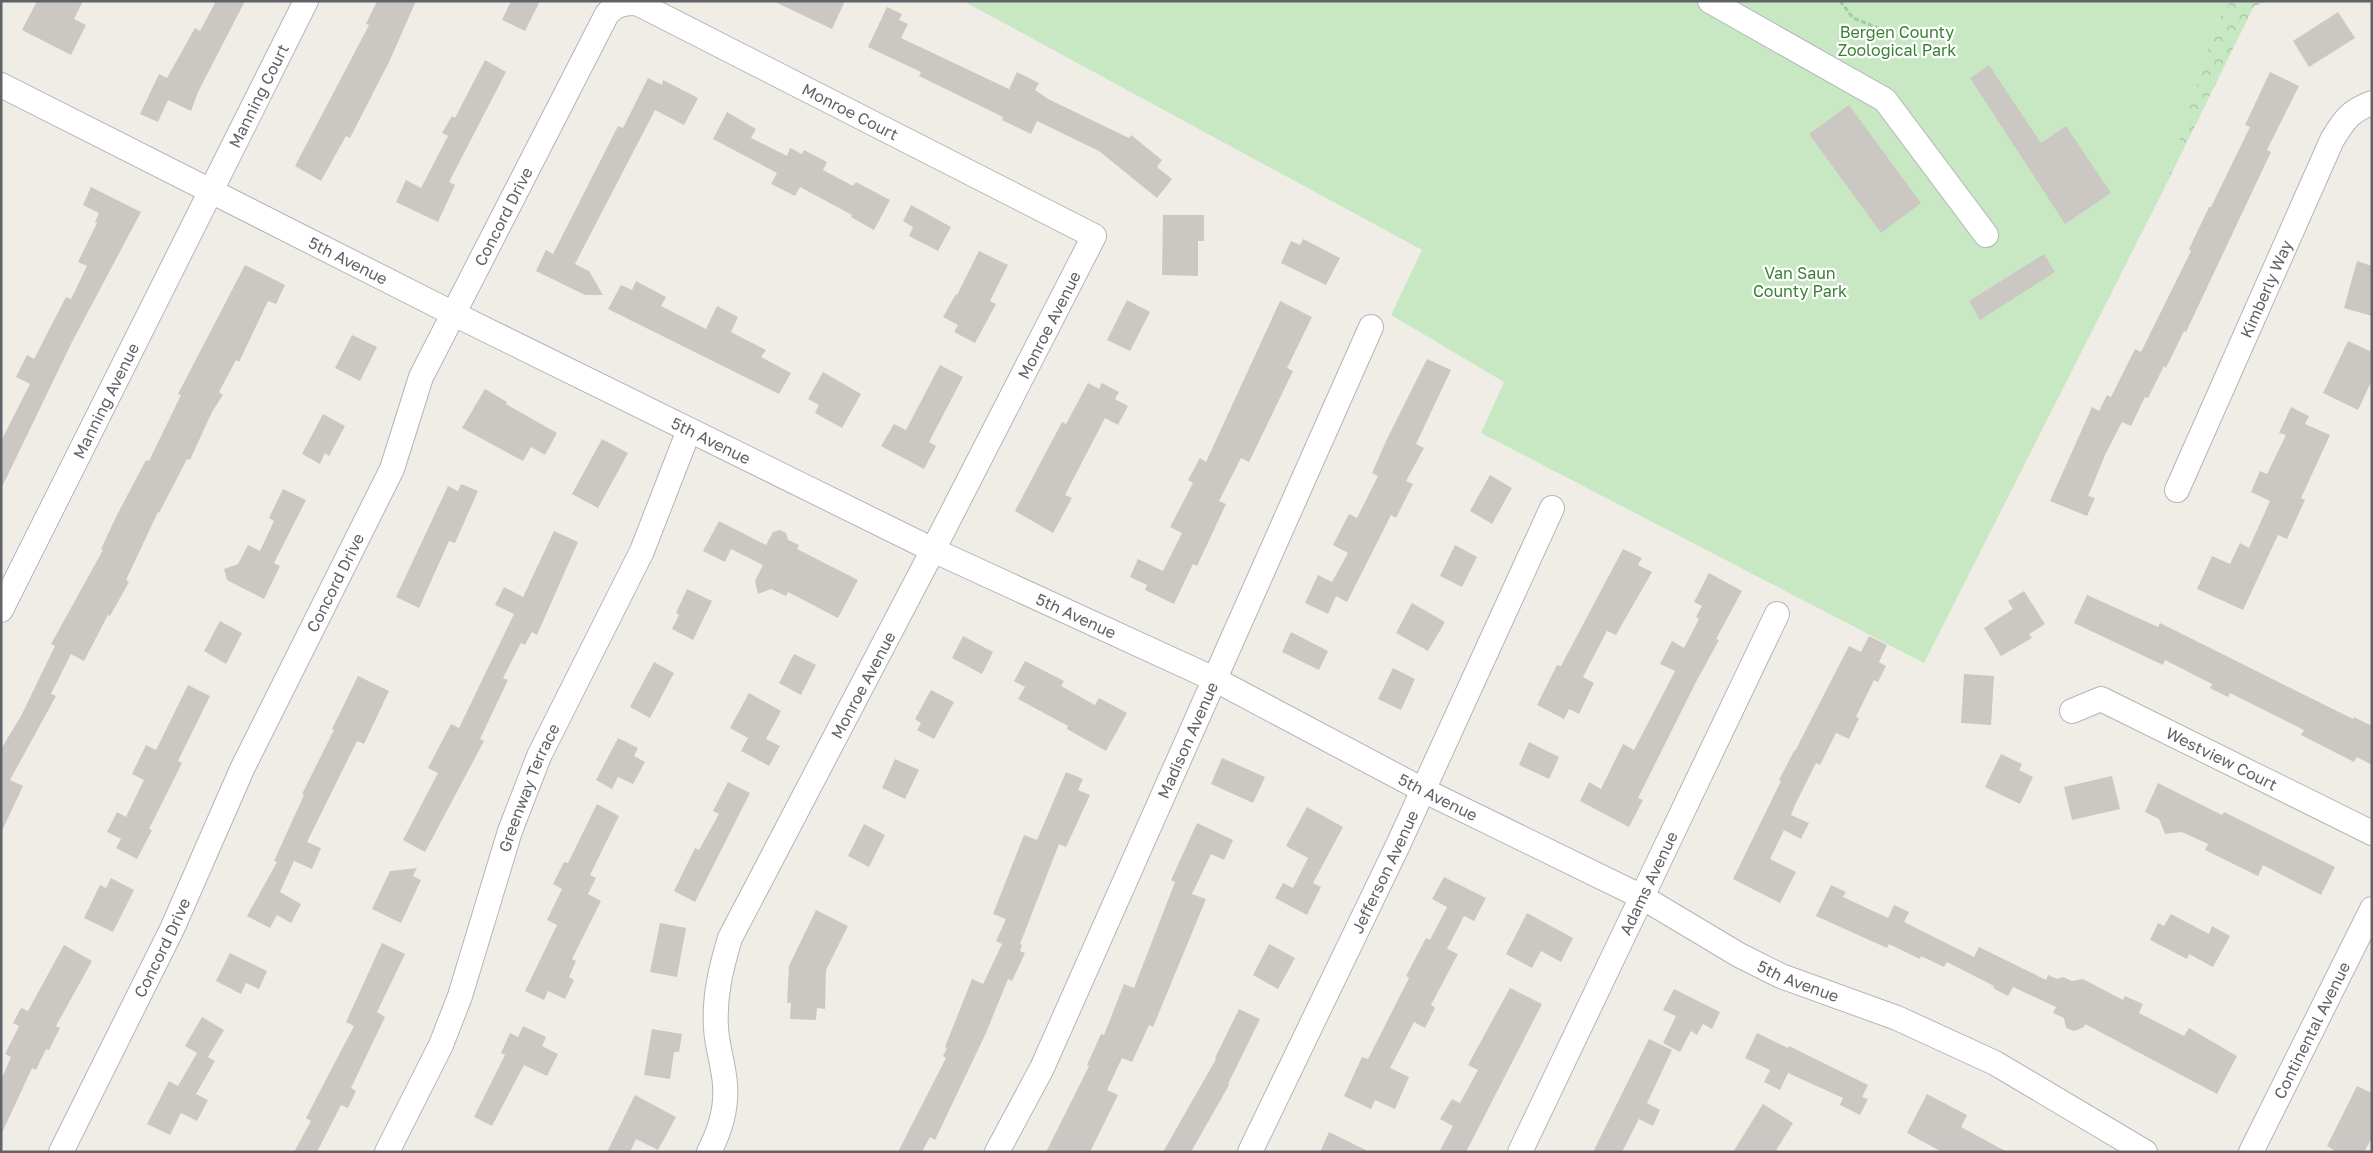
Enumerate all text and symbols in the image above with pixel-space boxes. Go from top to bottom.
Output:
park label: Bergen County Zoological Park [1838,22,1956,60]
street label: Manning Court [224,41,293,151]
street label: Monroe Court [799,79,902,145]
street label: Concord Drive [470,164,537,269]
street label: 5th Avenue [305,232,391,289]
street label: Kimberly Way [2236,237,2297,341]
park label: Van Saun County Park [1753,263,1847,301]
street label: Monroe Avenue [1013,268,1085,382]
street label: Manning Avenue [68,340,143,462]
street label: 5th Avenue [668,413,754,469]
street label: Concord Drive [302,530,368,636]
street label: 5th Avenue [1033,589,1119,643]
street label: Monroe Avenue [826,628,900,742]
street label: Madison Avenue [1153,679,1222,802]
street label: Greenway Terrace [494,720,564,854]
street label: Westview Court [2163,723,2281,795]
street label: 5th Avenue [1395,769,1481,825]
street label: Jefferson Avenue [1347,807,1422,936]
street label: Adams Avenue [1615,828,1682,938]
street label: Concord Drive [130,895,194,1001]
street label: 5th Avenue [1754,956,1842,1006]
street label: Continental Avenue [2269,958,2354,1102]

